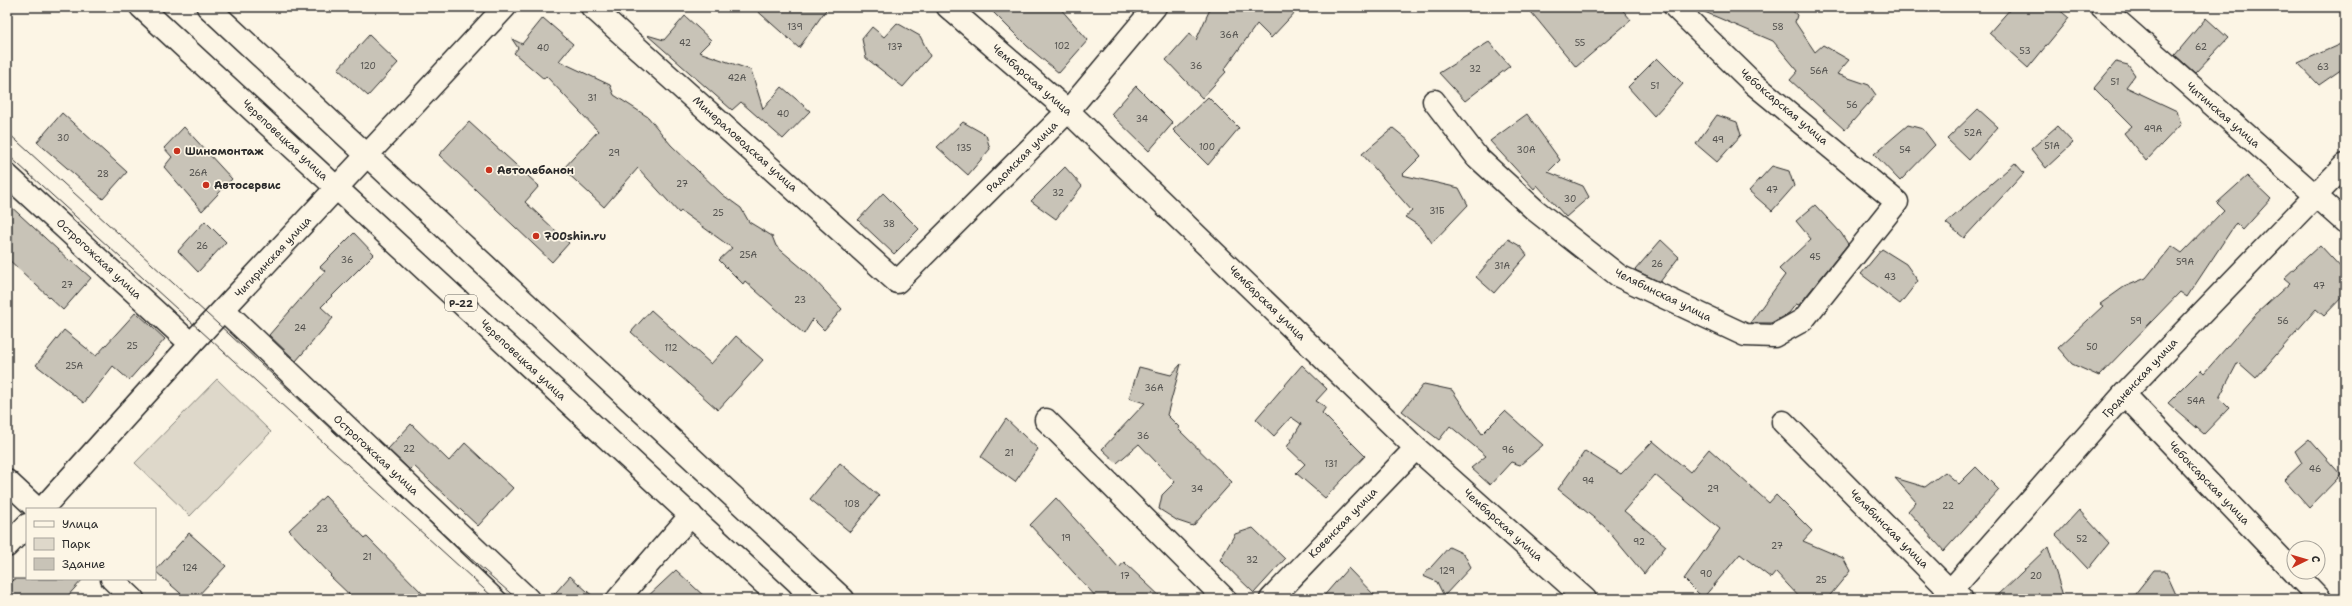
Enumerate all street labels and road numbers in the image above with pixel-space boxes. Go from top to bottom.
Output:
street label: Чембарская улица [989,41,1075,119]
street label: Чебоксарская улица [1737,66,1831,148]
street label: Читинская улица [2183,79,2263,151]
street label: Минераловодская улица [689,93,801,195]
street label: Череповецкая улица [239,96,331,184]
street label: Радомская улица [983,118,1061,196]
street label: Чигиринская улица [231,213,315,301]
street label: Острогожская улица [53,216,145,303]
street label: Чембарская улица [1225,262,1309,344]
street label: Челябинская улица [1612,265,1714,325]
road number: Р-22 [445,295,477,311]
street label: Череповецкая улица [477,316,569,404]
street label: Гродненская улица [2099,335,2181,421]
street label: Острогожская улица [330,412,422,499]
street label: Чебоксарская улица [2165,438,2253,528]
street label: Ковенская улица [1305,484,1381,562]
street label: Чембарская улица [1460,485,1546,565]
street label: Челябинская улица [1846,486,1932,572]

